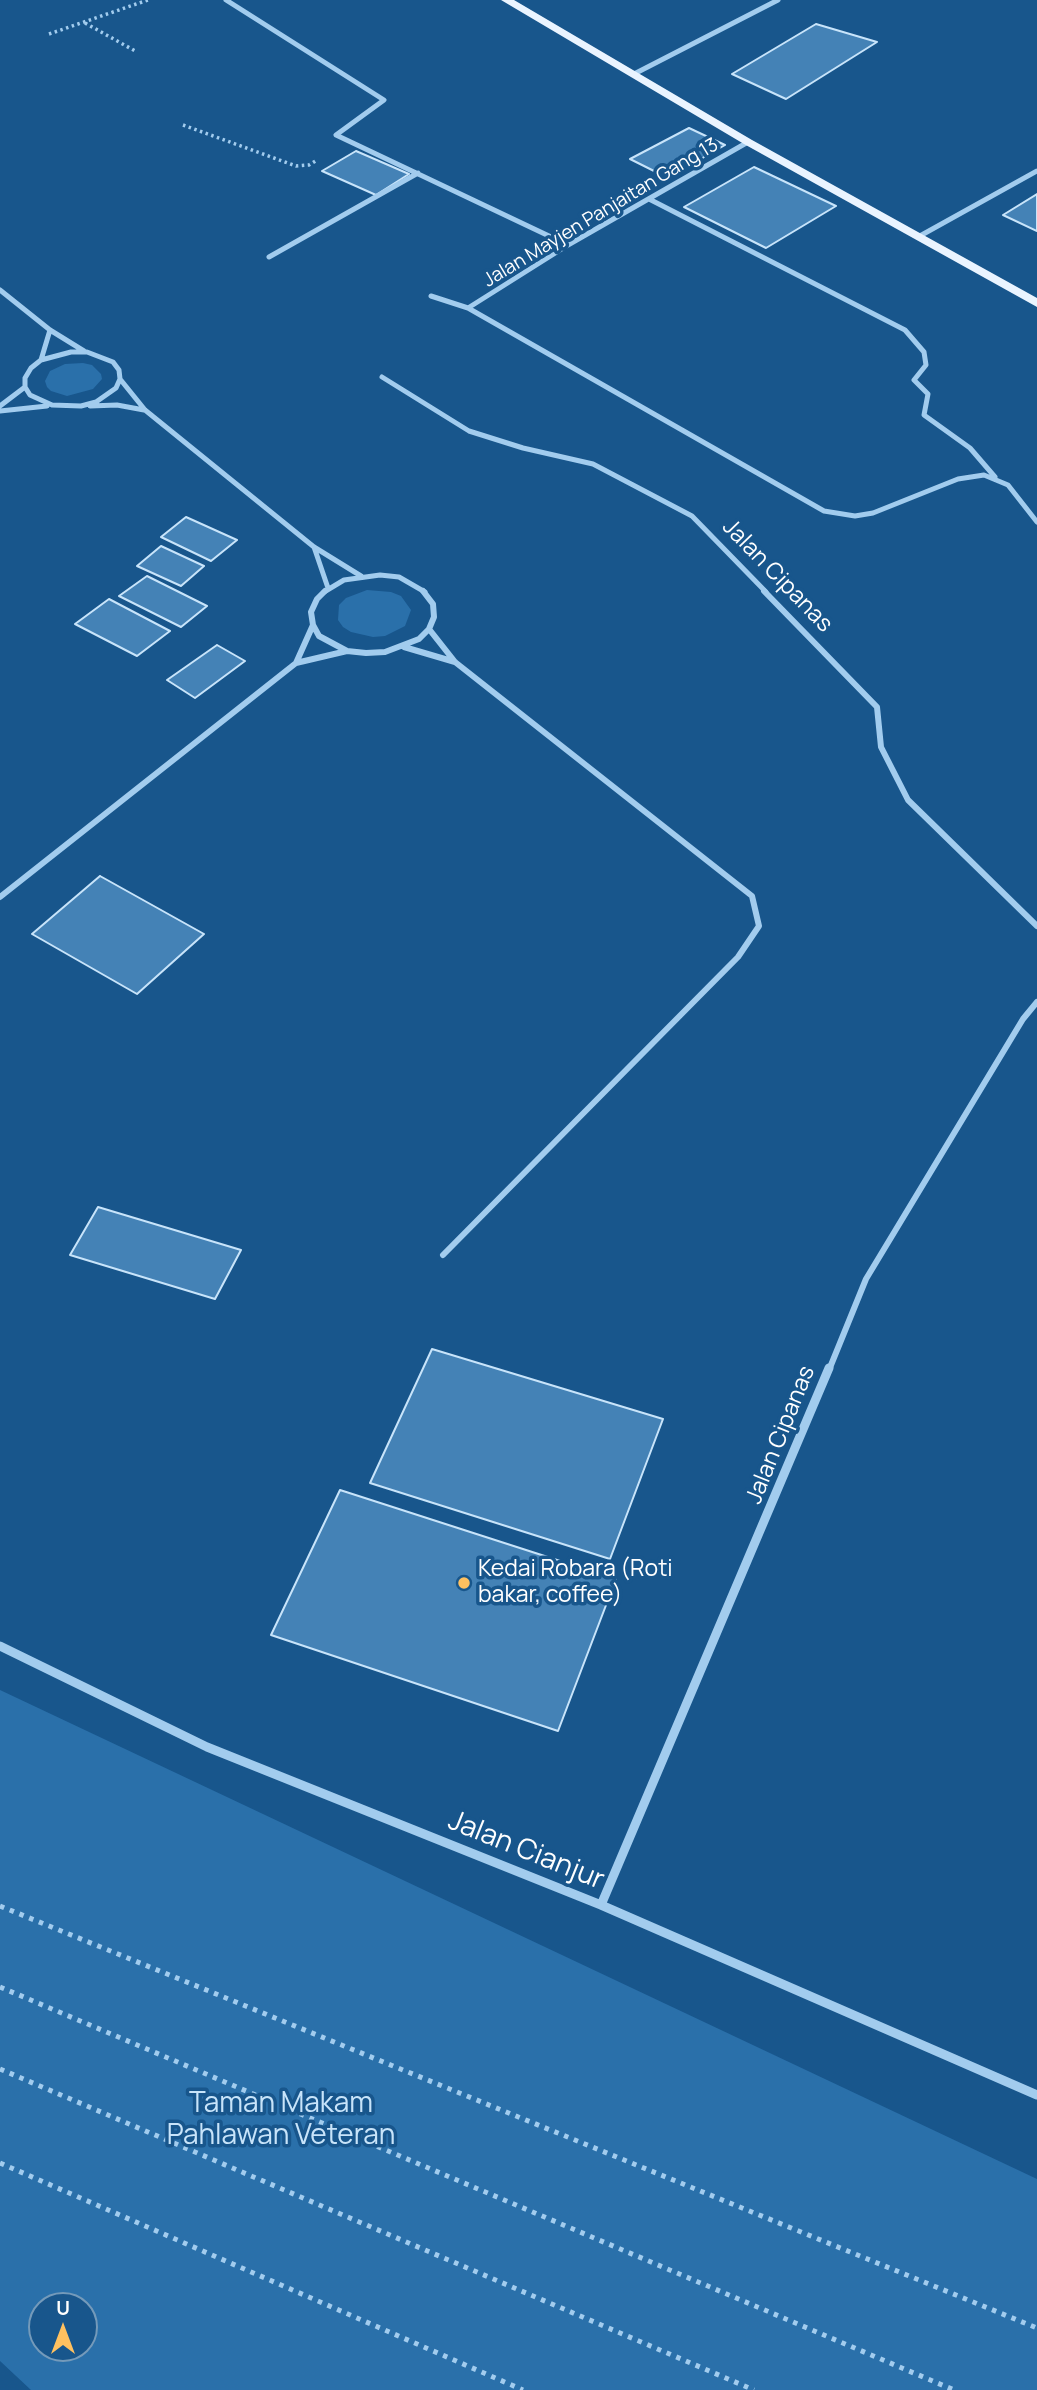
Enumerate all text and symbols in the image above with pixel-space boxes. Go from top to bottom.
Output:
street label: Jalan Mayjen Panjaitan Gang 13 [479,134,723,292]
street label: Jalan Cipanas [716,514,838,638]
street label: Jalan Cipanas [741,1362,821,1508]
place label: Kedai Robara (Roti bakar, coffee) [478,1556,673,1610]
marker: Kedai Robara (Roti bakar, coffee) [456,1575,472,1591]
street label: Jalan Cianjur [443,1804,609,1898]
park label: Taman Makam Pahlawan Veteran [167,2087,395,2153]
north arrow [28,2292,98,2362]
text: U [56,2295,70,2321]

